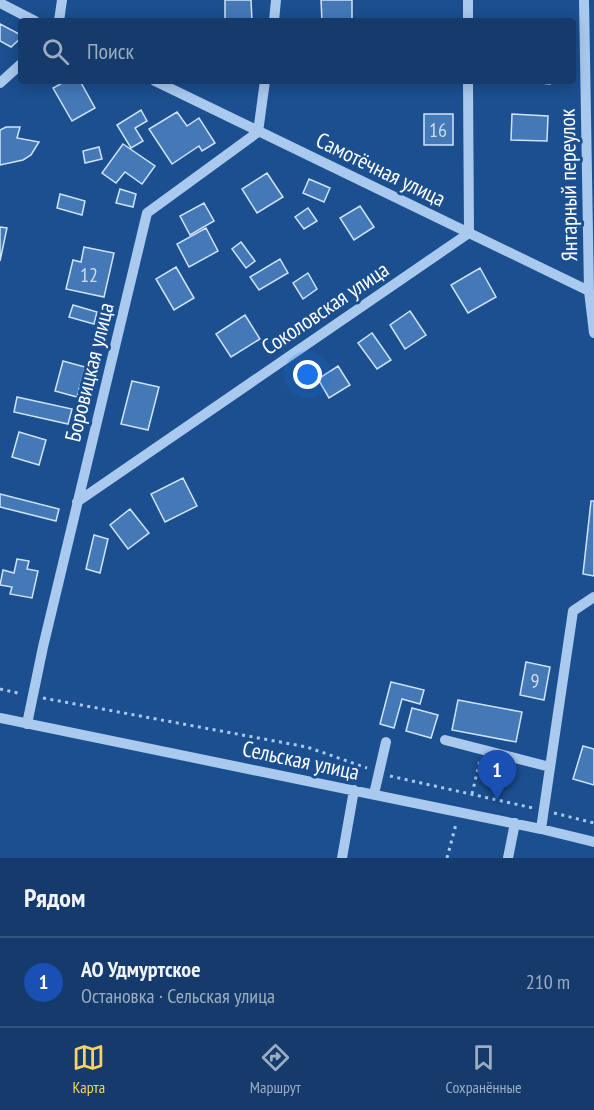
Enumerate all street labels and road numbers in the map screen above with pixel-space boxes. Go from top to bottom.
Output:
street label: Янтарный переулок [553,108,583,262]
street label: Самотёчная улица [312,126,450,212]
street label: Соколовская улица [256,255,394,361]
street label: Боровицкая улица [58,300,120,444]
street label: Сельская улица [240,734,362,786]

